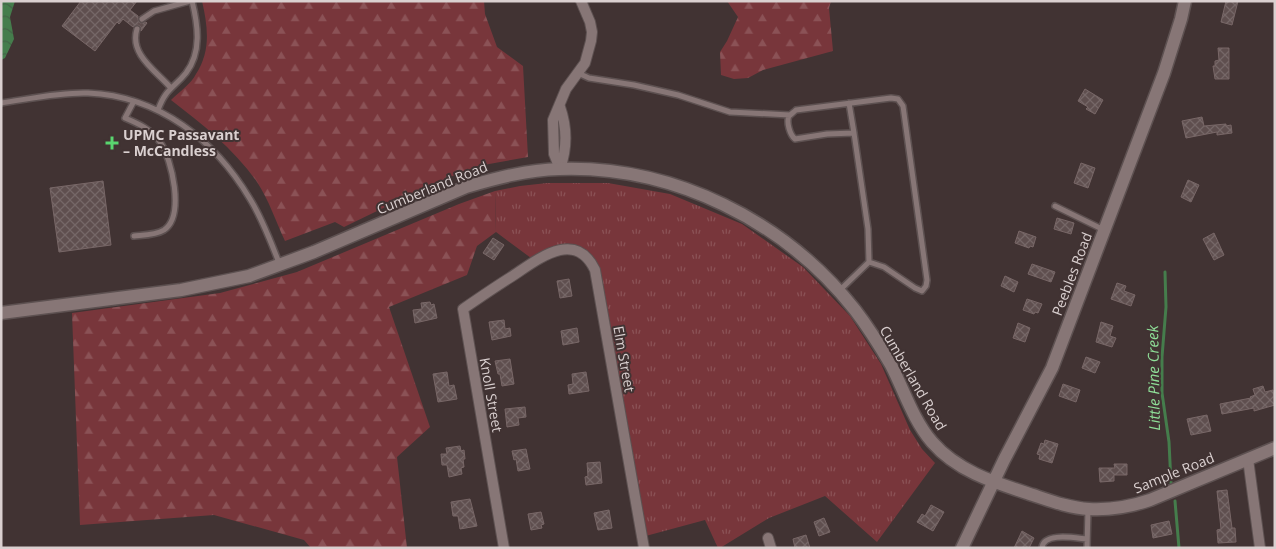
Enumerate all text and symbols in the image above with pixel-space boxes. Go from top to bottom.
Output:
place label: UPMC Passavant – McCandless [123,125,239,160]
marker: UPMC Passavant – McCandless [105,136,119,150]
street label: Cumberland Road [374,157,490,218]
street label: Peebles Road [1047,229,1096,318]
street label: Cumberland Road [876,322,951,434]
street label: Elm Street [609,324,640,394]
water label: Little Pine Creek [1142,325,1164,431]
street label: Knoll Street [476,356,507,434]
street label: Sample Road [1131,448,1217,497]

